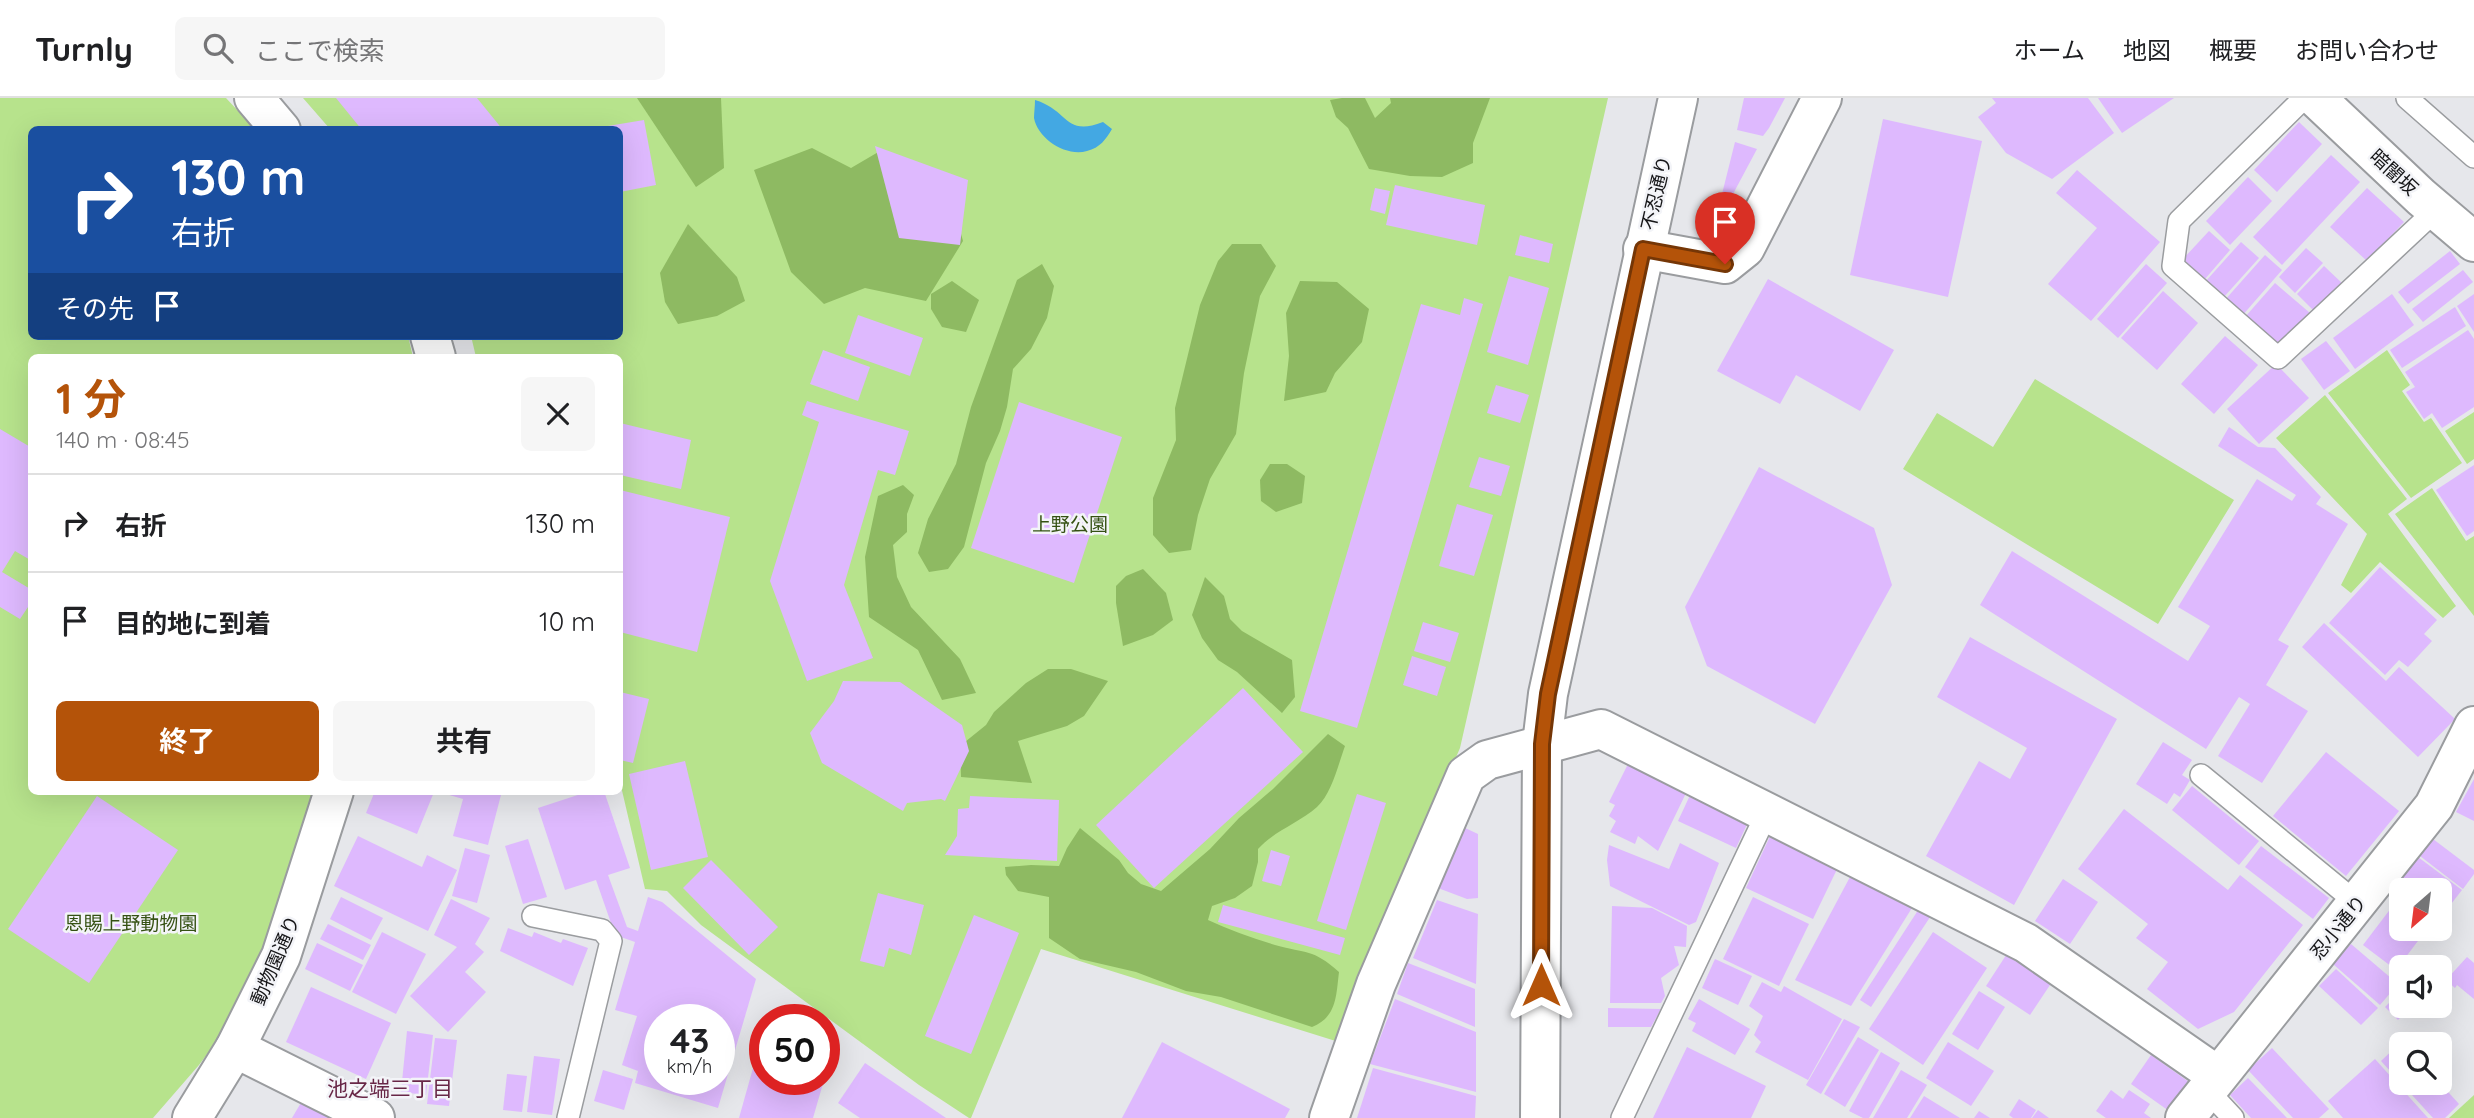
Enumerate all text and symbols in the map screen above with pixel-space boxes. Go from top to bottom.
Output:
search box [175,17,665,80]
text: Turnly [35,28,133,69]
icon: search [199,29,237,67]
text: ここで検索 [255,34,385,67]
text: ホーム [2014,35,2085,65]
text: 地図 [2123,35,2171,65]
text: 概要 [2209,35,2257,65]
text: お問い合わせ [2295,35,2439,65]
street label: 暗闇坂 [2365,144,2423,200]
text: 130 m [171,146,305,207]
street label: 不忍通り [1636,153,1676,233]
icon: right [56,154,147,245]
pin [1695,192,1755,264]
icon: arrive [1706,203,1744,241]
text: 右折 [171,212,235,252]
icon: arrive [148,287,186,325]
text: その先 [56,292,134,325]
text: 1 分 [56,372,126,425]
button: close [521,377,595,451]
text: 140 m · 08:45 [56,425,190,454]
icon: right [56,504,94,542]
text: 130 m [525,507,595,540]
text: 右折 [115,509,167,542]
park label: 上野公園 [1032,512,1108,536]
icon: arrive [56,602,94,640]
text: 10 m [539,605,595,638]
text: 目的地に到着 [115,607,271,640]
button: 終了 [56,701,319,781]
button: 共有 [333,701,595,781]
north arrow [2389,878,2452,942]
map controls [2389,878,2452,1095]
street label: 忍小通り [2305,890,2371,964]
park label: 恩賜上野動物園 [64,911,198,935]
street label: 動物園通り [245,912,305,1008]
position arrow [1504,948,1578,1022]
button: sound [2389,955,2452,1018]
speed limit sign: 50 [749,1004,840,1095]
text: 43 [670,1018,709,1062]
button: search [2389,1032,2452,1095]
text: km/h [667,1055,712,1078]
district label: 池之端三丁目 [327,1075,453,1101]

